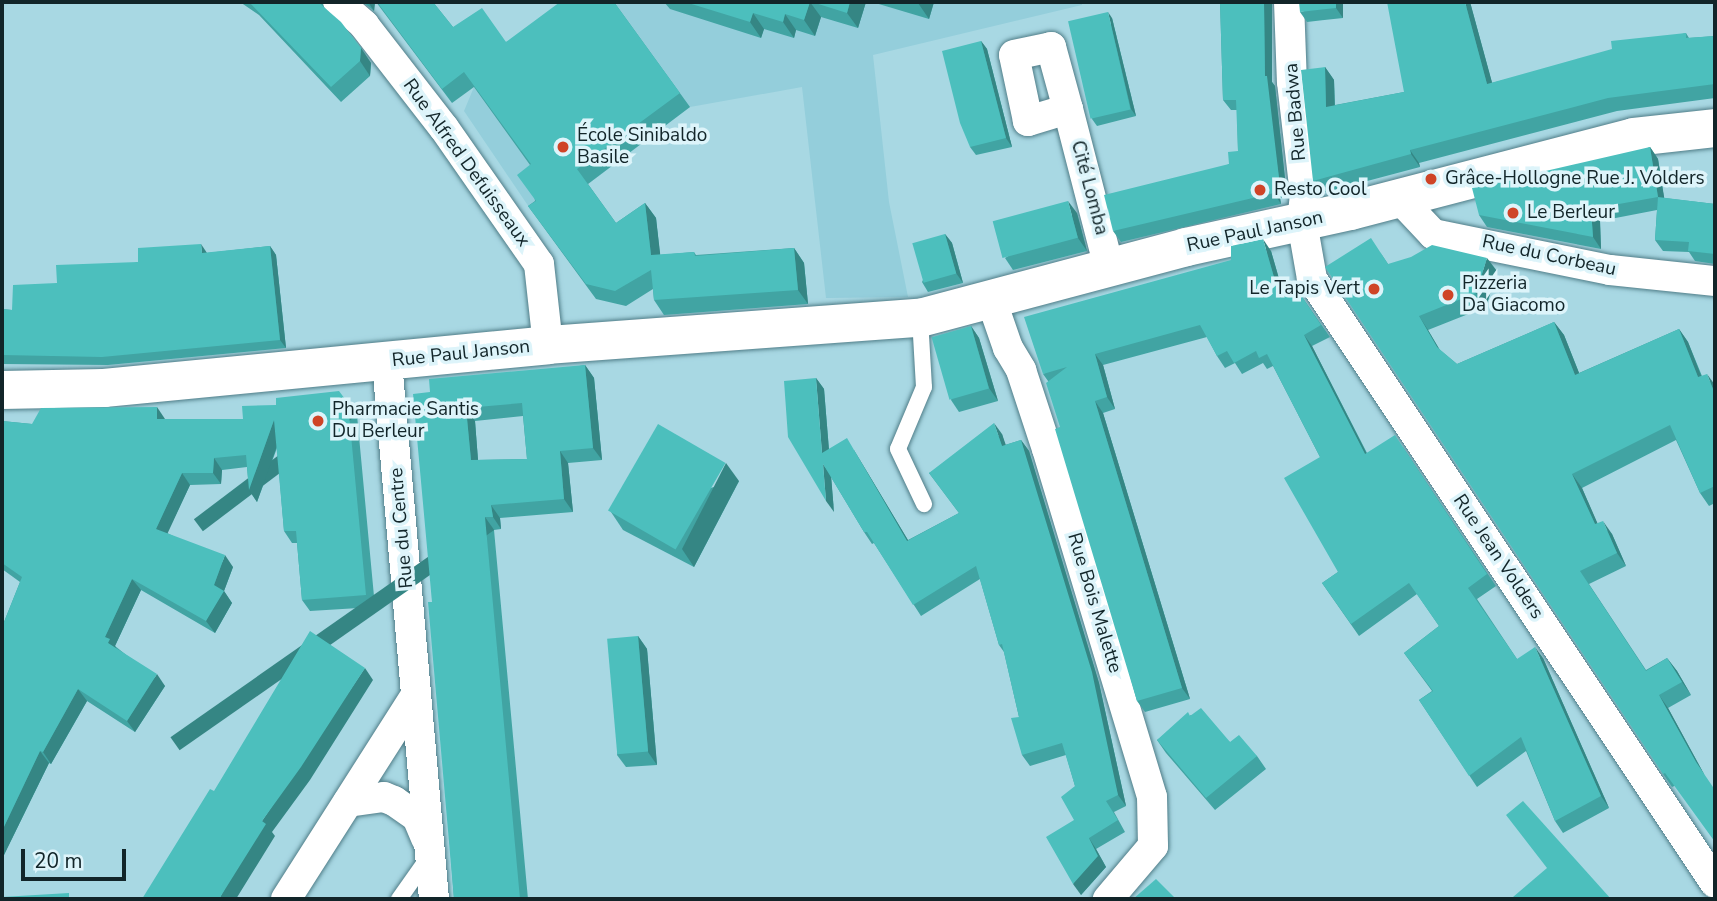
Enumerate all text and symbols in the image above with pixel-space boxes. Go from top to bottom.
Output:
street label: Rue Badwa [1280,62,1312,162]
street label: Rue Alfred Defuisseaux [398,75,534,251]
place label: École Sinibaldo Basile [577,125,707,169]
street label: Cité Lomba [1065,138,1113,238]
marker: École Sinibaldo Basile [555,139,571,155]
place label: Grâce-Hollogne Rue J. Volders [1445,168,1705,190]
marker: Grâce-Hollogne Rue J. Volders [1423,171,1439,187]
place label: Resto Cool [1274,179,1367,201]
marker: Resto Cool [1252,182,1268,198]
place label: Le Berleur [1527,202,1615,224]
marker: Le Berleur [1505,205,1521,221]
street label: Rue Paul Janson [1185,206,1325,258]
street label: Rue du Corbeau [1480,231,1618,281]
place label: Pizzeria Da Giacomo [1462,273,1565,317]
place label: Le Tapis Vert [1249,278,1360,300]
marker: Le Tapis Vert [1366,281,1382,297]
marker: Pizzeria Da Giacomo [1440,287,1456,303]
street label: Rue Paul Janson [391,335,531,373]
place label: Pharmacie Santis Du Berleur [332,399,479,443]
marker: Pharmacie Santis Du Berleur [310,413,326,429]
street label: Rue du Centre [385,467,419,589]
street label: Rue Jean Volders [1448,490,1548,624]
street label: Rue Bois Malette [1062,530,1126,676]
scale bar [24,834,130,878]
text: 20 m [34,847,83,875]

